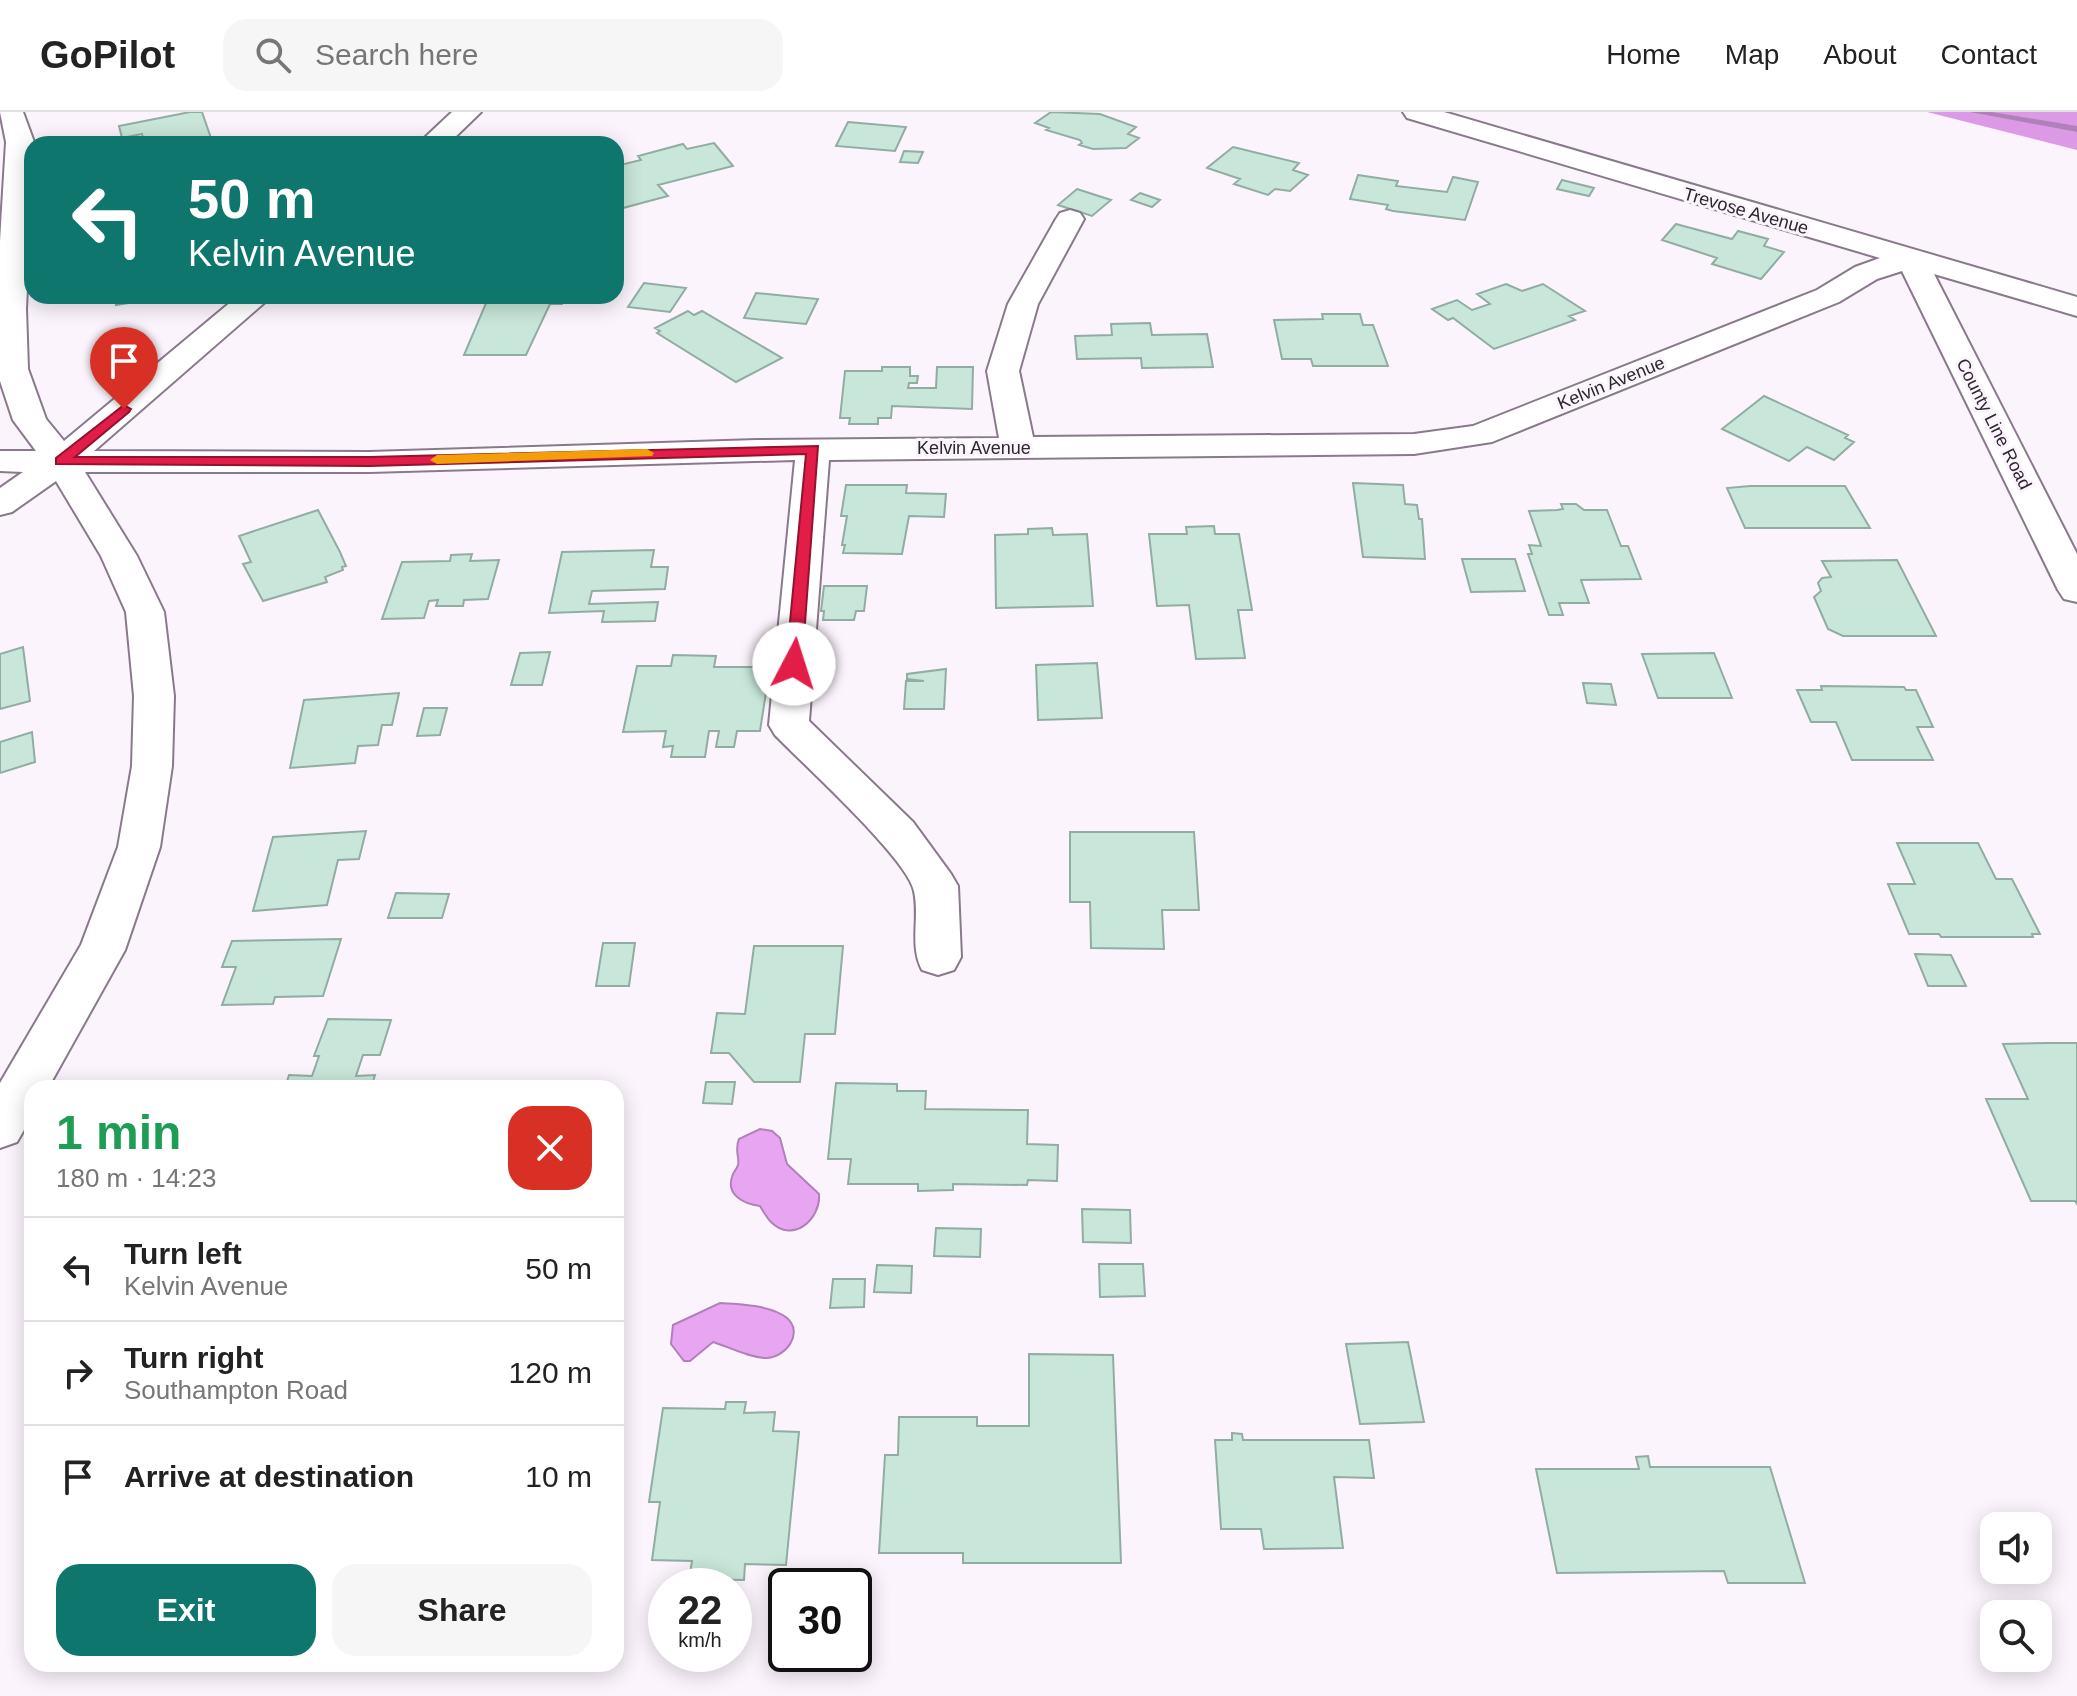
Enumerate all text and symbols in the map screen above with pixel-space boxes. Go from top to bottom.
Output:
search box [223,19,783,91]
icon: search [251,33,295,77]
text: GoPilot [40,34,175,76]
text: Search here [315,38,479,71]
text: Home [1606,39,1681,70]
text: Map [1725,39,1779,70]
text: About [1823,39,1897,70]
text: Contact [1941,39,2037,70]
text: 50 m [188,167,316,230]
icon: left [56,168,160,272]
street label: Trevose Avenue [1681,184,1811,238]
text: Kelvin Avenue [188,233,416,274]
pin [90,327,158,409]
icon: arrive [102,339,146,383]
street label: Kelvin Avenue [1555,352,1667,414]
street label: County Line Road [1952,355,2036,493]
street label: Kelvin Avenue [917,438,1031,458]
position arrow [752,622,836,706]
text: 1 min [56,1106,181,1159]
button: close [508,1106,592,1190]
text: 180 m · 14:23 [56,1163,216,1193]
text: Turn left [124,1237,242,1270]
icon: left [56,1247,100,1291]
text: 50 m [525,1252,592,1285]
text: Kelvin Avenue [124,1271,288,1301]
text: Turn right [124,1341,263,1374]
icon: right [56,1351,100,1395]
text: 120 m [509,1356,592,1389]
text: Southampton Road [124,1375,348,1405]
icon: arrive [56,1455,100,1499]
text: Arrive at destination [124,1460,414,1493]
text: 10 m [525,1460,592,1493]
map controls [1980,1512,2052,1672]
button: sound [1980,1512,2052,1584]
button: Exit [56,1564,316,1656]
button: Share [332,1564,592,1656]
speed limit sign: 30 [768,1568,872,1672]
text: 22 [678,1588,722,1632]
button: search [1980,1600,2052,1672]
text: km/h [678,1629,722,1651]

